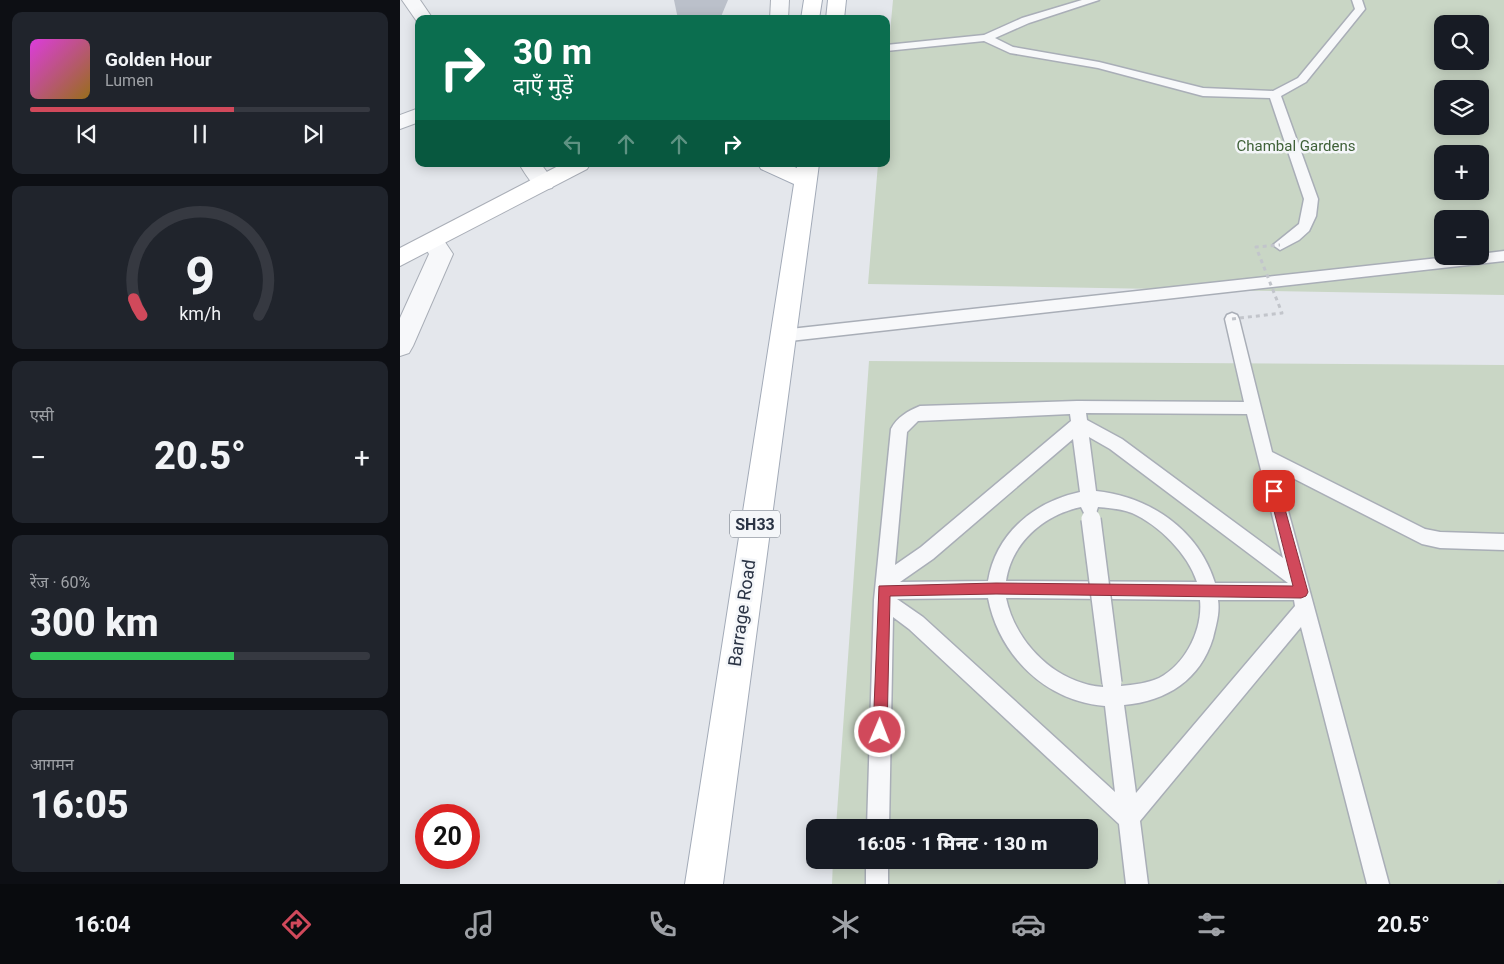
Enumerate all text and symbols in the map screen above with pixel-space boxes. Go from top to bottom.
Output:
map controls [1434,15,1489,265]
button: search [1434,15,1489,70]
text: 30 m [513,32,592,73]
icon: right [430,35,495,100]
text: Golden Hour [105,48,212,71]
text: Lumen [105,71,153,90]
text: दाएँ मुड़ें [513,74,573,99]
button: layers [1434,80,1489,135]
icon: previous [73,120,101,148]
icon: pause [186,120,214,148]
icon: next [299,120,327,148]
icon: left [559,130,587,158]
icon: ahead [612,130,640,158]
icon: ahead [665,130,693,158]
icon: right [718,130,746,158]
park label: Chambal Gardens [1236,137,1356,155]
button: + [1434,145,1489,200]
button: − [1434,210,1489,265]
text: 9 [185,246,215,307]
text: km/h [179,303,221,324]
text: एसी [30,406,54,425]
text: 20.5° [154,434,246,478]
text: − [30,441,46,474]
text: + [354,441,370,474]
pin [1253,470,1295,512]
icon: arrive [1260,477,1288,505]
road number: SH33 [730,510,780,538]
street label: Barrage Road [724,558,759,668]
text: रेंज · 60% [30,573,90,592]
text: 300 km [30,601,159,645]
position arrow [853,705,905,757]
text: आगमन [30,755,74,774]
text: 16:05 [30,783,129,827]
speed limit sign: 20 [415,804,480,869]
text: 16:05 · 1 मिनट · 130 m [857,832,1047,855]
icon: directions [279,907,314,942]
icon: music [462,907,497,942]
icon: phone [645,907,680,942]
icon: climate [828,907,863,942]
icon: car [1011,907,1046,942]
icon: filters [1194,907,1229,942]
text: 16:04 [74,912,131,937]
text: 20.5° [1377,912,1430,937]

